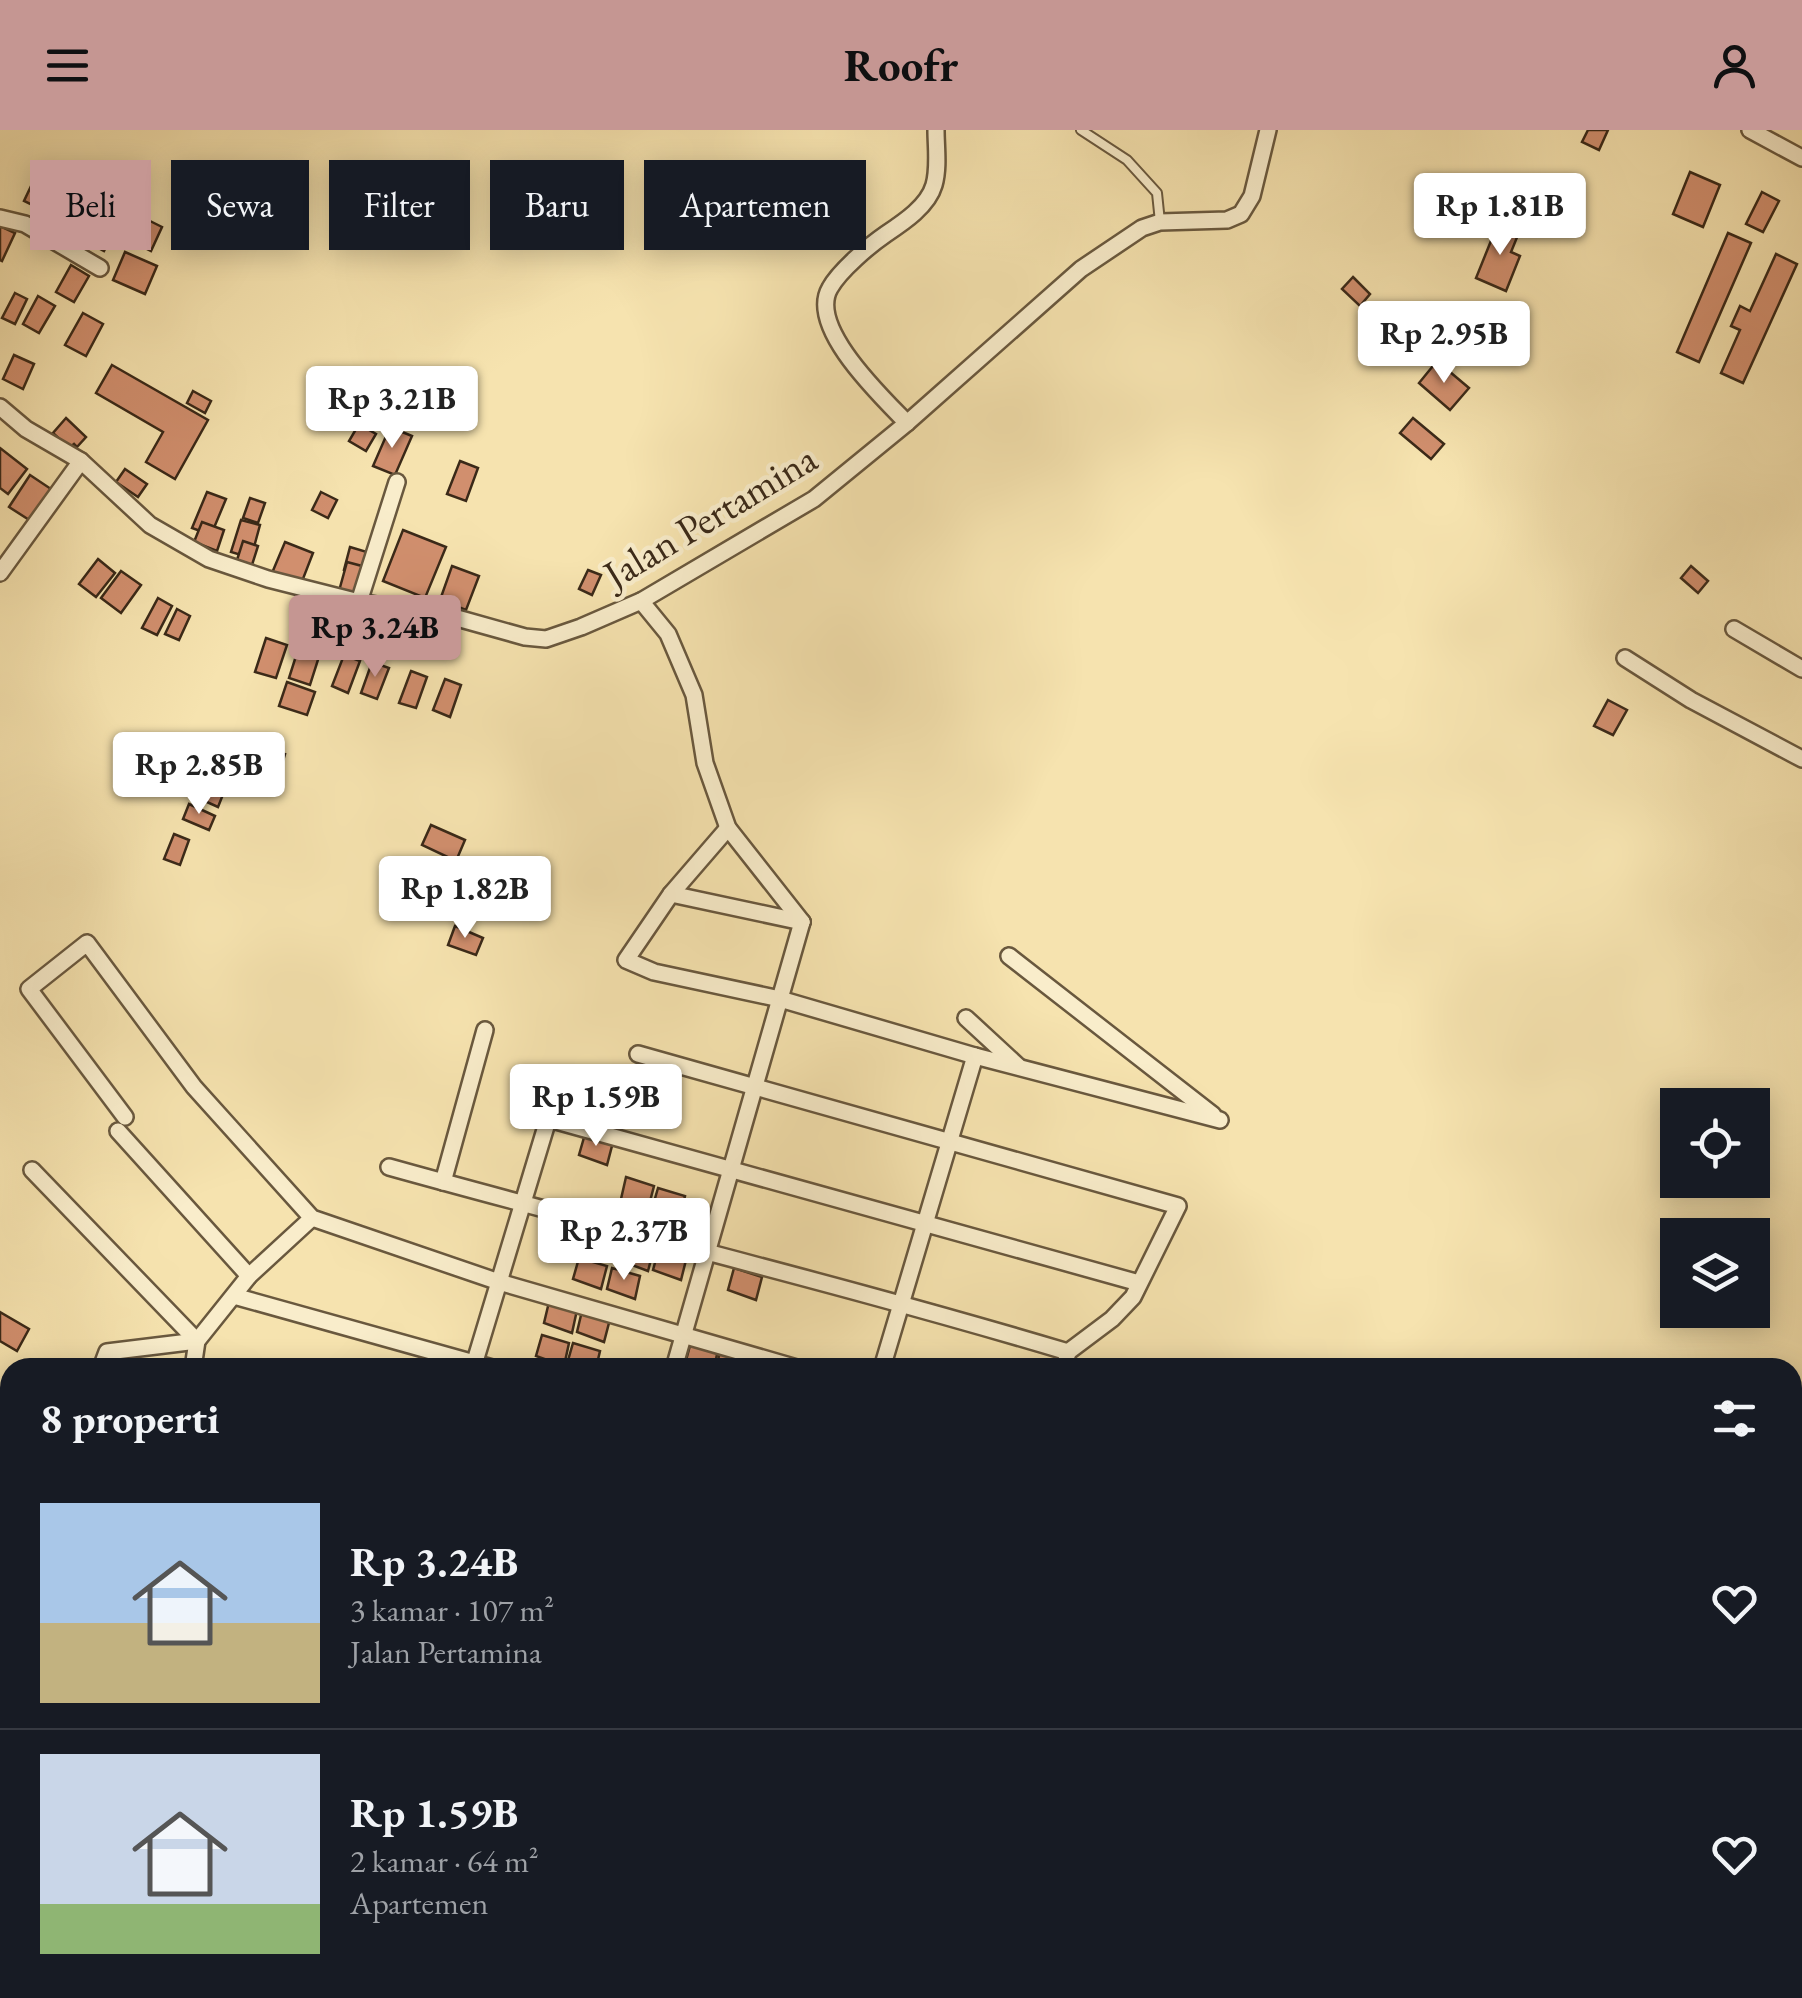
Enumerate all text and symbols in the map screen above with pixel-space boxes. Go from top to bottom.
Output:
text: Roofr [844,36,958,94]
icon: menu [40,38,95,93]
icon: person [1707,38,1762,93]
chip: Beli [30,160,151,250]
chip: Sewa [171,160,309,250]
chip: Filter [329,160,470,250]
chip: Baru [490,160,624,250]
chip: Apartemen [644,160,866,250]
pin: Rp 1.81B [1397,173,1603,258]
text: Rp 1.81B [1436,184,1564,226]
pin: Rp 2.95B [1341,301,1547,386]
text: Rp 2.95B [1380,312,1508,354]
pin: Rp 3.21B [289,366,495,451]
text: Rp 3.21B [328,377,456,419]
street label: Jalan Pertamina [591,432,826,602]
pin: Rp 3.24B [272,595,478,680]
text: Rp 3.24B [311,606,439,648]
pin: Rp 2.85B [96,732,302,817]
text: Rp 2.85B [135,743,263,785]
pin: Rp 1.82B [362,856,568,941]
text: Rp 1.82B [401,867,529,909]
pin: Rp 1.59B [493,1064,699,1149]
text: Rp 1.59B [532,1075,660,1117]
map controls [1660,1088,1770,1328]
button: locate [1660,1088,1770,1198]
pin: Rp 2.37B [521,1198,727,1283]
text: Rp 2.37B [560,1209,688,1251]
button: layers [1660,1218,1770,1328]
text: 8 properti [40,1391,220,1446]
icon: filters [1707,1391,1762,1446]
text: Rp 3.24B [350,1534,518,1589]
icon: home [120,1543,240,1663]
icon: heart [1707,1576,1762,1631]
text: 3 kamar · 107 m² [350,1589,554,1631]
text: Jalan Pertamina [350,1631,542,1673]
text: Rp 1.59B [350,1785,518,1840]
icon: home [120,1794,240,1914]
icon: heart [1707,1827,1762,1882]
text: 2 kamar · 64 m² [350,1840,539,1882]
text: Apartemen [350,1882,488,1924]

